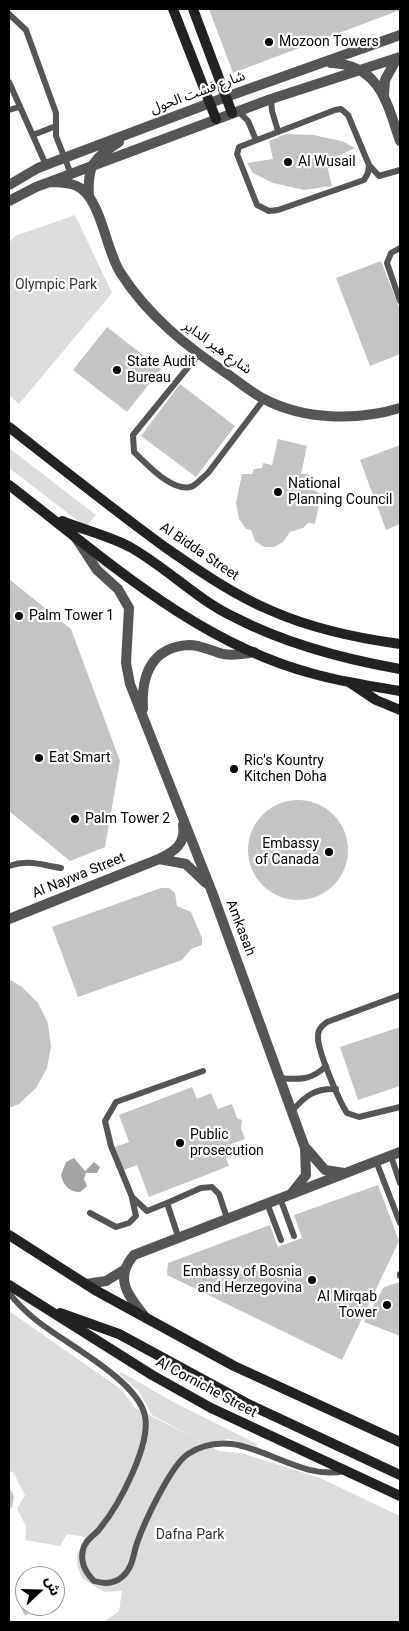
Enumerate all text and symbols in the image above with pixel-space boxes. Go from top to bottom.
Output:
place label: Mozoon Towers [279,34,379,50]
marker: Mozoon Towers [263,36,275,48]
street label: شارع فشت الحول [148,68,248,118]
place label: Al Wusail [298,154,356,170]
marker: Al Wusail [282,156,294,168]
park label: Olympic Park [15,277,97,293]
street label: شارع هير الداير [179,318,255,378]
place label: State Audit Bureau [127,354,196,387]
marker: State Audit Bureau [111,364,123,376]
place label: National Planning Council [288,476,392,508]
marker: National Planning Council [272,486,284,498]
street label: Al Bidda Street [156,519,242,585]
place label: Palm Tower 1 [29,608,114,624]
marker: Palm Tower 1 [13,610,25,622]
place label: Eat Smart [49,750,110,766]
marker: Eat Smart [33,752,45,764]
place label: Ric's Kountry Kitchen Doha [244,753,327,786]
marker: Ric's Kountry Kitchen Doha [228,763,240,775]
place label: Palm Tower 2 [85,811,170,827]
marker: Palm Tower 2 [69,813,81,825]
place label: Embassy of Canada [255,836,319,869]
marker: Embassy of Canada [323,846,335,858]
street label: Al Naywa Street [30,850,128,902]
street label: Amkasah [222,898,258,958]
place label: Public prosecution [190,1127,264,1160]
marker: Public prosecution [174,1137,186,1149]
place label: Embassy of Bosnia and Herzegovina [183,1264,302,1296]
marker: Embassy of Bosnia and Herzegovina [306,1274,318,1286]
place label: Al Mirqab Tower [317,1289,377,1321]
marker: Al Mirqab Tower [381,1299,393,1311]
street label: Al Corniche Street [153,1354,259,1422]
park label: Dafna Park [156,1527,224,1543]
north arrow [15,1566,65,1616]
text: ش [42,1574,64,1598]

